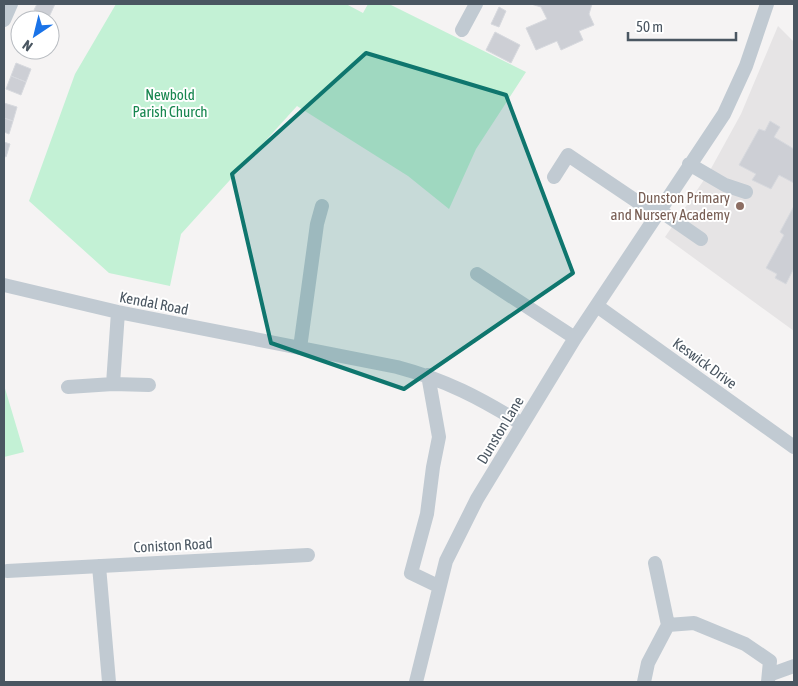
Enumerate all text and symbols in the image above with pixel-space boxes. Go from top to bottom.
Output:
north arrow [10,10,60,60]
scale bar [628,10,736,42]
text: 50 m [636,18,663,35]
text: N [20,37,36,55]
park label: Newbold Parish Church [132,86,208,120]
place label: Dunston Primary and Nursery Academy [611,189,730,223]
marker: Dunston Primary and Nursery Academy [734,200,746,212]
street label: Kendal Road [118,288,190,318]
street label: Keswick Drive [670,334,740,392]
street label: Dunston Lane [473,393,527,467]
street label: Coniston Road [133,534,213,556]

